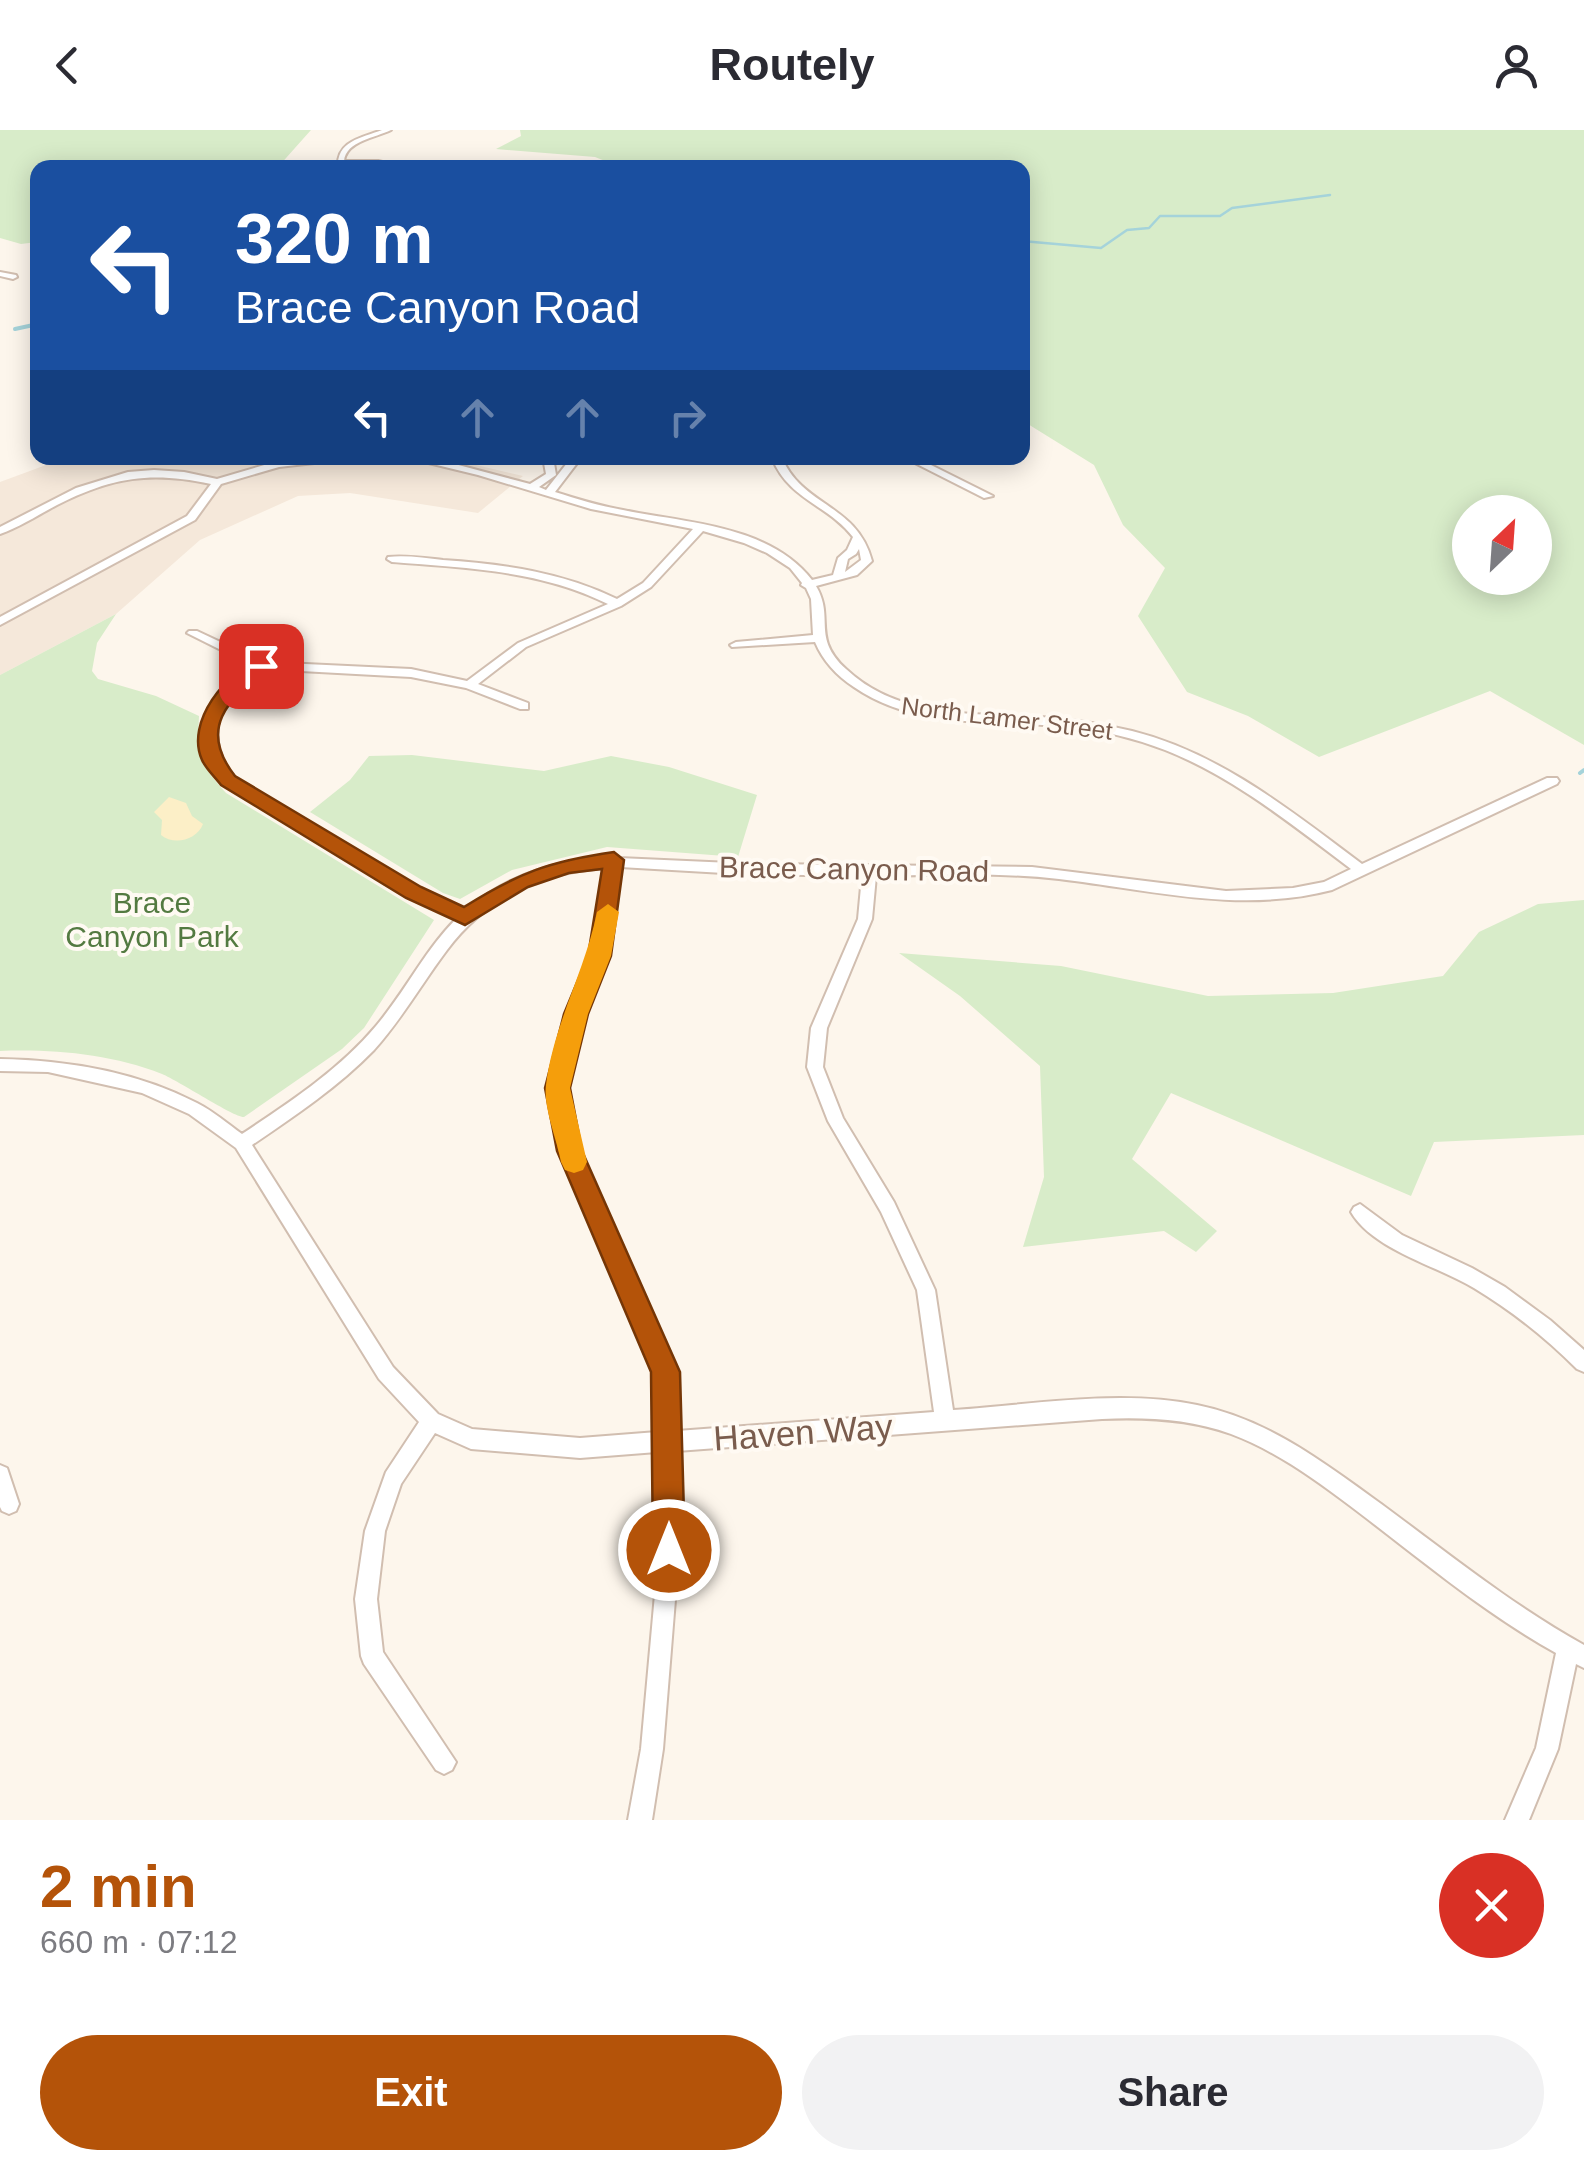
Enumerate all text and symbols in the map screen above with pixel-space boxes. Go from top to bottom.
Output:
icon: back [40,38,95,93]
icon: person [1489,38,1544,93]
text: Routely [709,39,875,90]
icon: left [70,200,200,330]
text: 320 m [235,200,433,278]
text: Brace Canyon Road [235,282,640,333]
icon: left [345,390,400,445]
icon: ahead [450,390,505,445]
icon: ahead [555,390,610,445]
icon: right [660,390,715,445]
north arrow [1452,495,1552,595]
map controls [1452,495,1552,595]
pin [219,624,304,709]
icon: arrive [234,639,289,694]
street label: North Lamer Street [900,691,1114,745]
street label: Brace Canyon Road [719,850,989,888]
park label: Brace Canyon Park [65,886,240,953]
street label: Haven Way [712,1406,894,1458]
position arrow [617,1498,721,1602]
text: 2 min [40,1853,197,1920]
button: close [1439,1853,1544,1958]
text: 660 m · 07:12 [40,1924,237,1960]
button: Exit [40,2035,782,2150]
button: Share [802,2035,1544,2150]

